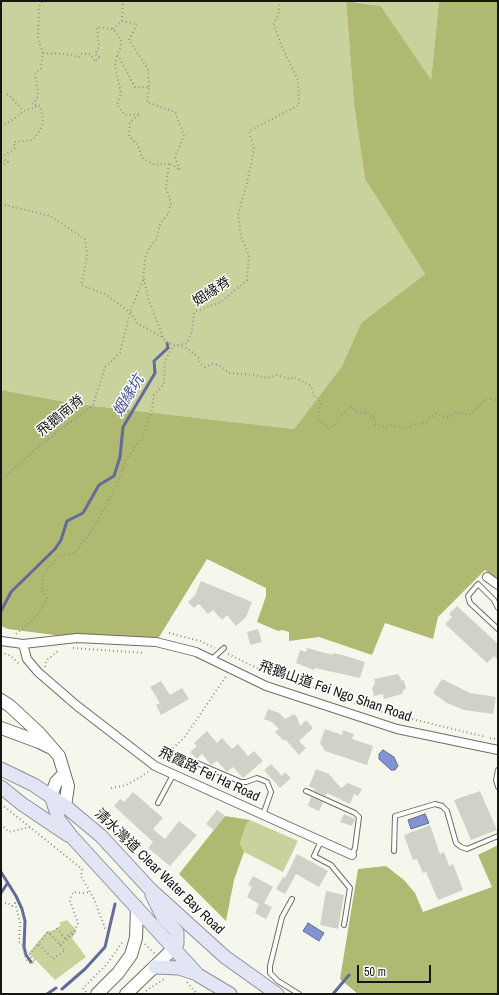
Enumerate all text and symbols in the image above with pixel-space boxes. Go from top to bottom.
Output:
street label: 姻緣脊 [190,274,234,310]
water label: 姻緣坑 [110,372,148,420]
street label: 飛鵝南脊 [34,392,88,440]
street label: 飛鵝山道 Fei Ngo Shan Road [257,658,413,726]
street label: 飛霞路 Fei Ha Road [156,744,262,806]
street label: 清水灣道 Clear Water Bay Road [91,806,227,938]
scale bar [359,957,433,983]
text: 50 m [364,964,386,980]

